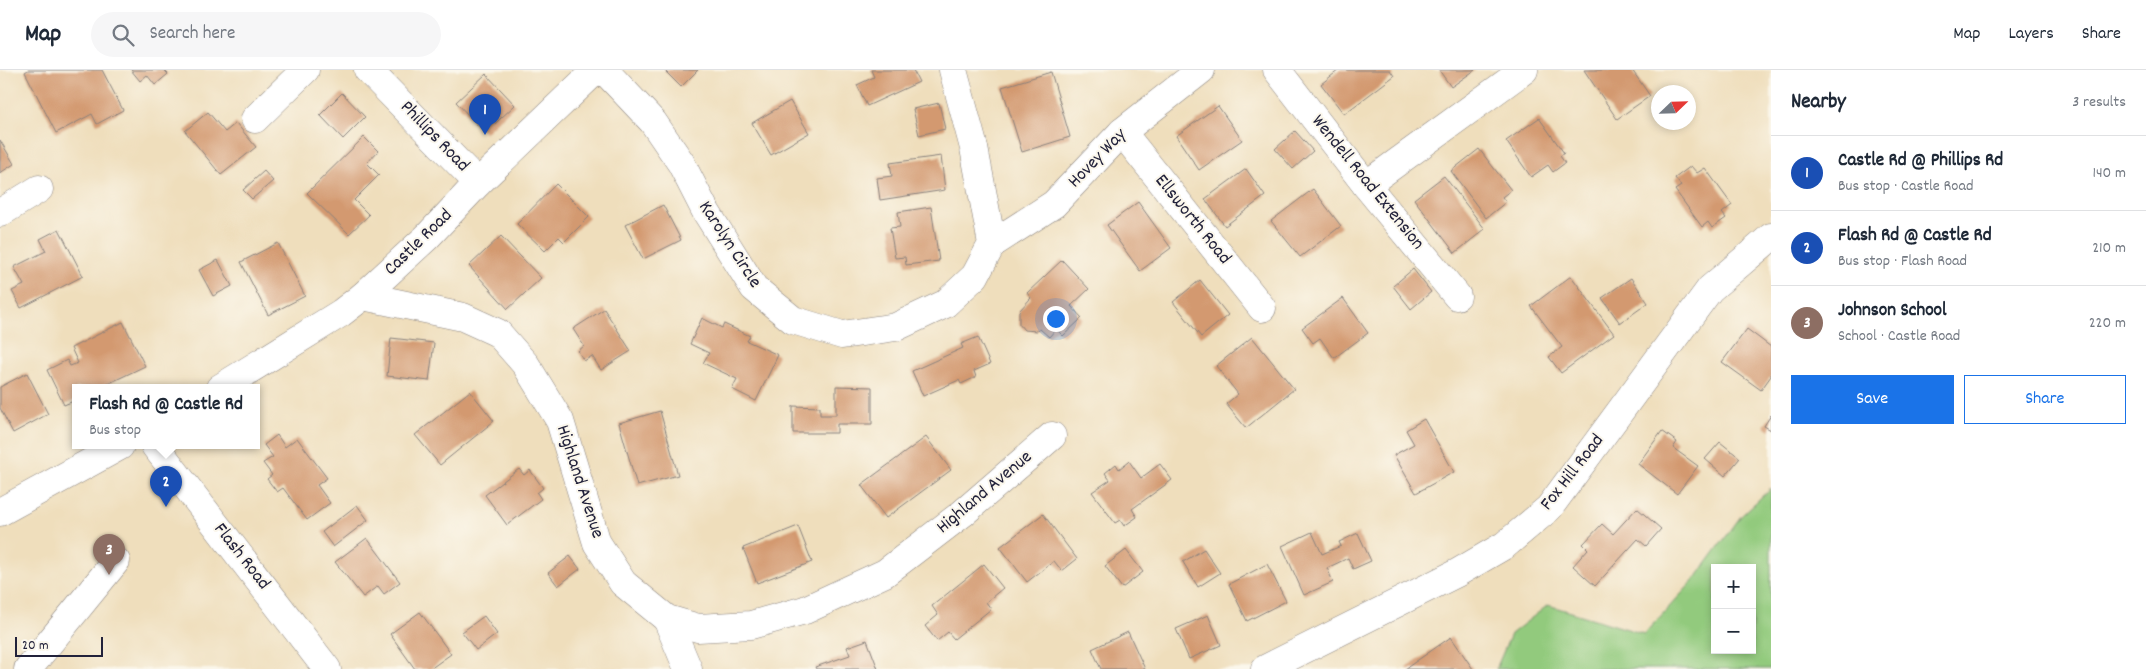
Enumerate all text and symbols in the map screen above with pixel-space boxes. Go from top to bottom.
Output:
search box [91,12,441,57]
text: Map [25,18,61,52]
icon: search [109,21,137,49]
text: Search here [149,21,235,48]
text: Map [1953,22,1980,47]
text: Layers [2008,22,2054,47]
text: Share [2082,22,2121,47]
north arrow [1651,85,1696,130]
text: Nearby [1791,88,1846,118]
text: 3 results [2072,91,2126,114]
pin: 1 [469,94,501,135]
street label: Phillips Road [393,95,475,179]
street label: Wendell Road Extension [1304,110,1430,256]
street label: Hovey Way [1063,123,1134,195]
text: Castle Rd @ Phillips Rd [1838,148,2003,175]
text: 1 [1805,162,1809,185]
text: 140 m [2092,162,2126,185]
street label: Ellsworth Road [1147,169,1237,271]
text: Bus stop · Castle Road [1838,175,1974,198]
street label: Karolyn Circle [691,196,767,294]
street label: Castle Road [379,203,459,283]
text: Flash Rd @ Castle Rd [1838,223,1992,250]
text: 2 [1804,237,1811,260]
text: 210 m [2092,237,2126,260]
text: Bus stop · Flash Road [1838,250,1967,273]
text: Johnson School [1838,298,1947,325]
your location [1043,306,1069,332]
text: 3 [1803,312,1811,335]
text: 220 m [2089,312,2126,335]
text: School · Castle Road [1838,325,1960,348]
button: Save [1791,375,1954,424]
button: Share [1964,375,2126,424]
popup [72,384,260,449]
text: Flash Rd @ Castle Rd [89,392,243,419]
text: Bus stop [89,419,141,442]
street label: Highland Avenue [548,422,610,542]
street label: Fox Hill Road [1535,429,1611,517]
street label: Highland Avenue [931,445,1039,541]
pin: 2 [150,466,182,507]
street label: Flash Road [206,518,276,596]
pin: 3 [93,534,125,575]
map controls [1711,564,1756,654]
button: + [1711,564,1756,609]
button: − [1711,609,1756,654]
scale bar [15,634,102,657]
text: 20 m [22,636,49,656]

